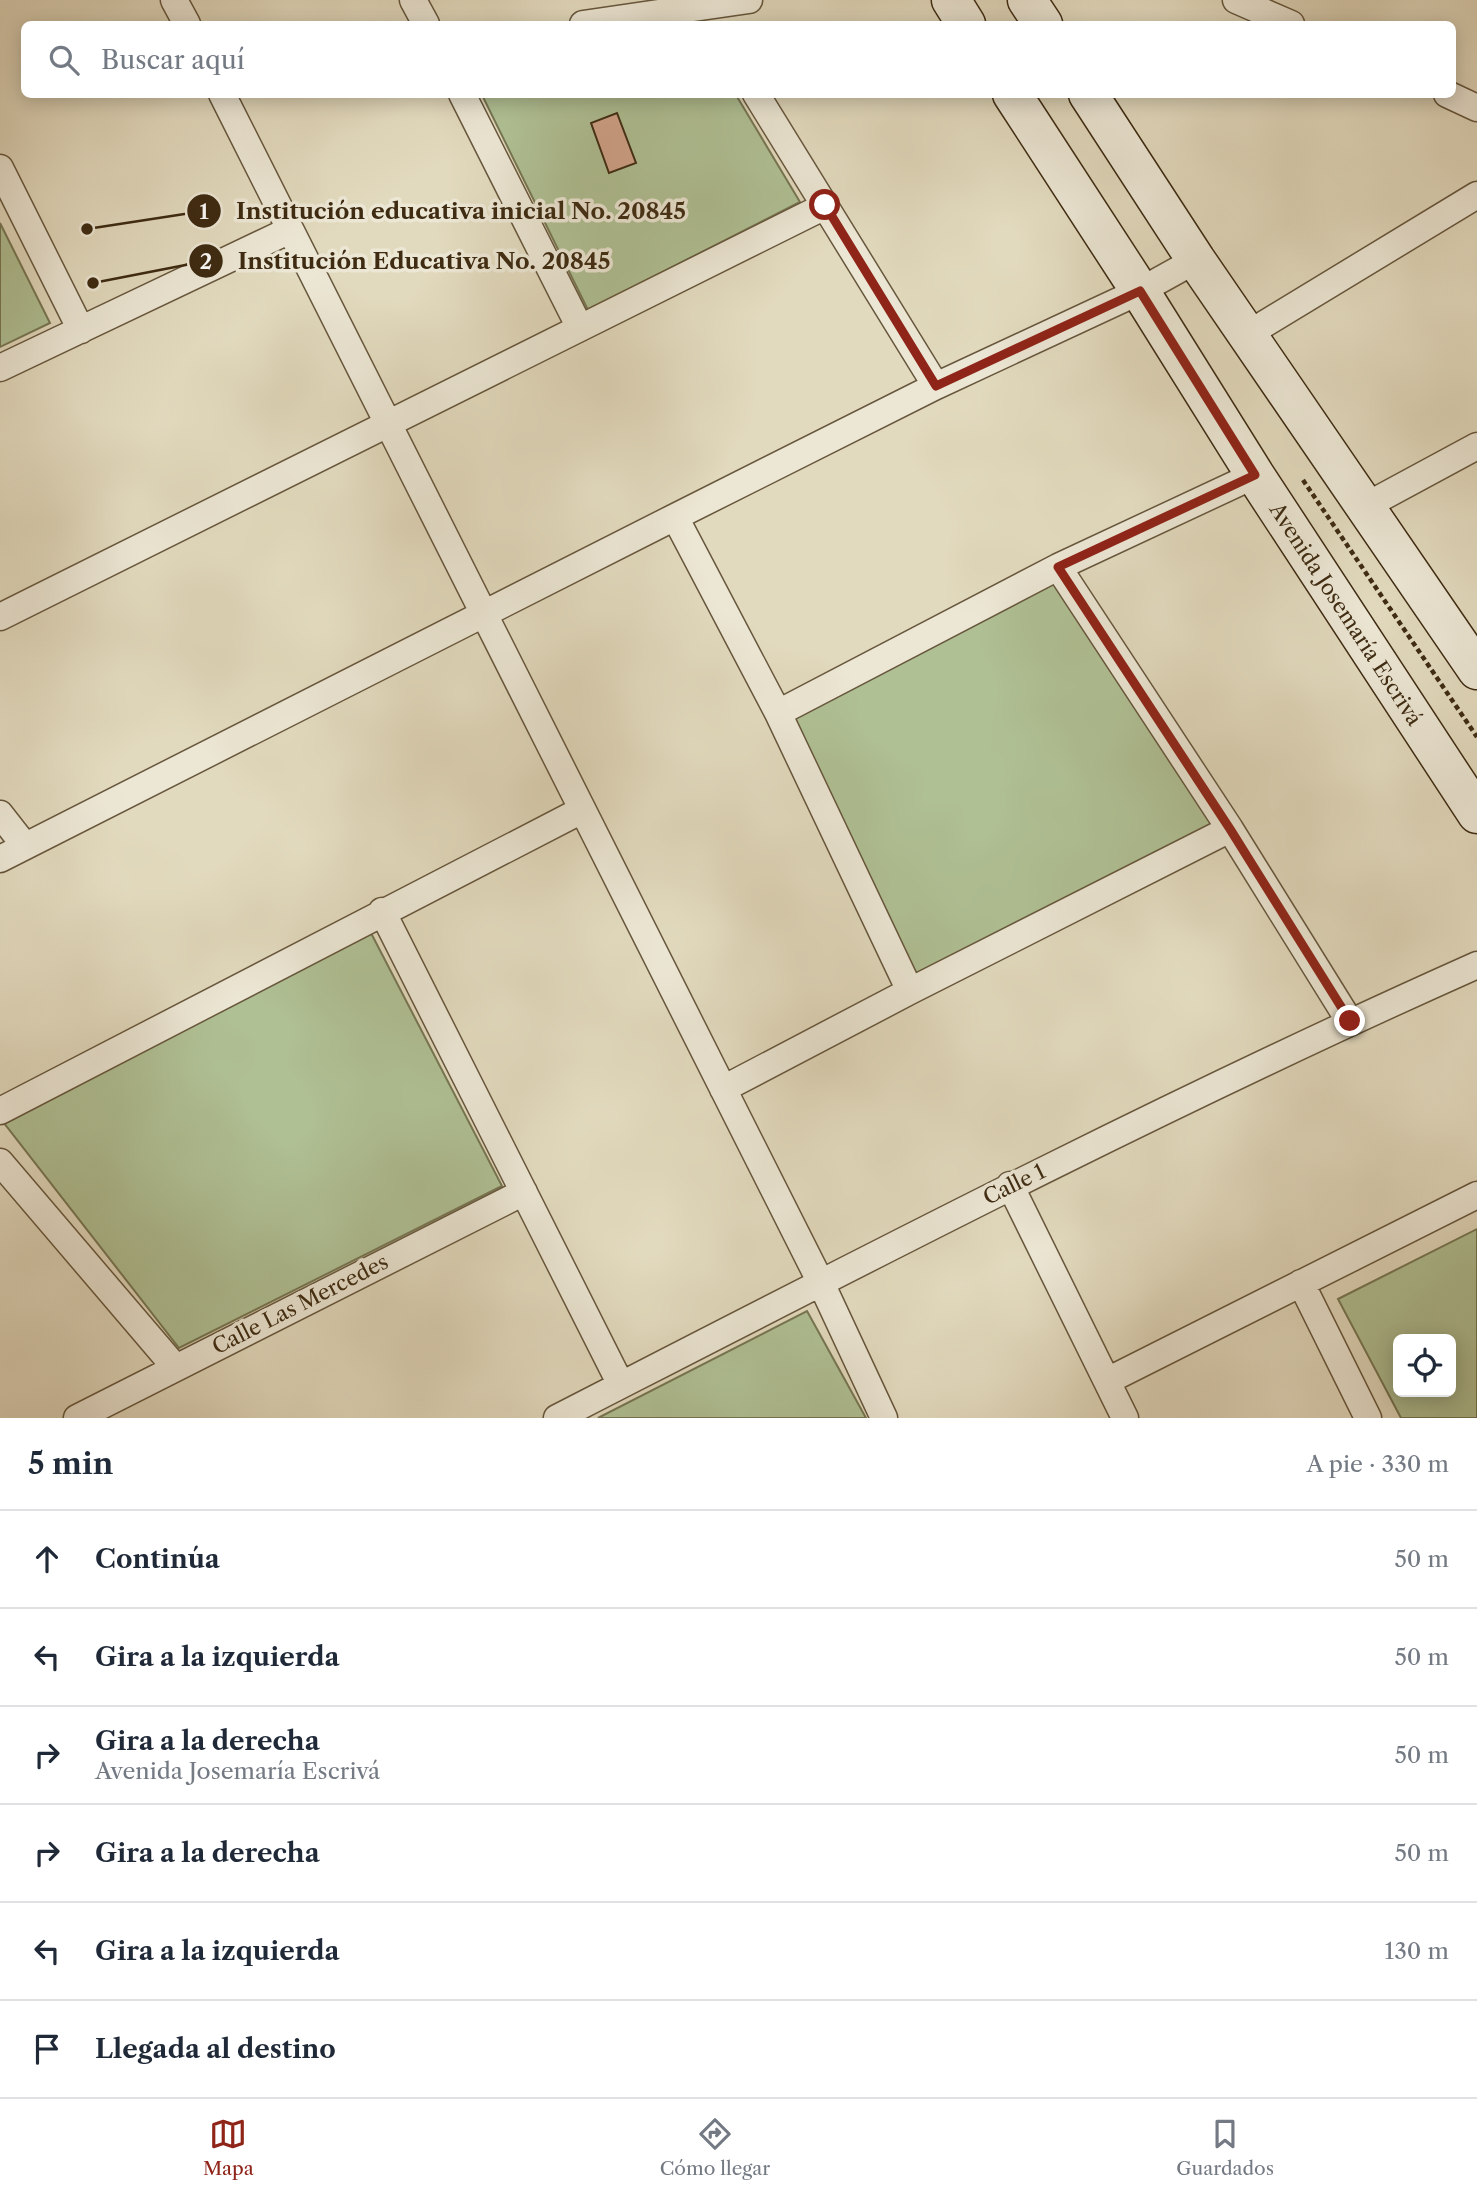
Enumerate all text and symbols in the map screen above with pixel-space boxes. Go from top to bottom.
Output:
search box [21,21,1456,98]
icon: search [45,41,83,79]
text: Buscar aquí [101,44,245,76]
callout: Institución educativa inicial No. 20845 [187,189,700,233]
route start [809,189,840,220]
text: Institución educativa inicial No. 20845 [236,197,686,225]
text: 1 [199,199,209,224]
callout: Institución Educativa No. 20845 [188,239,624,283]
text: Institución Educativa No. 20845 [238,247,610,275]
text: 2 [200,249,212,274]
street label: Avenida Josemaría Escrivá [1264,497,1428,731]
route end [1334,1005,1365,1036]
street label: Calle 1 [979,1158,1049,1210]
street label: Calle Las Mercedes [208,1249,392,1359]
map controls [1393,1334,1456,1397]
button: locate [1393,1334,1456,1397]
text: 5 min [28,1445,113,1482]
text: A pie · 330 m [1306,1450,1449,1478]
icon: ahead [28,1540,66,1578]
text: Continúa [95,1543,220,1575]
text: 50 m [1394,1545,1449,1573]
icon: left [28,1638,66,1676]
text: Gira a la izquierda [95,1641,340,1673]
text: 50 m [1394,1643,1449,1671]
text: Gira a la derecha [95,1725,320,1757]
icon: right [28,1736,66,1774]
text: 50 m [1394,1741,1449,1769]
text: Avenida Josemaría Escrivá [95,1757,380,1785]
icon: right [28,1834,66,1872]
text: Gira a la derecha [95,1837,320,1869]
text: 50 m [1394,1839,1449,1867]
icon: left [28,1932,66,1970]
text: Gira a la izquierda [95,1935,340,1967]
text: 130 m [1385,1937,1449,1965]
icon: arrive [28,2030,66,2068]
text: Llegada al destino [95,2033,336,2065]
tab: Mapa [203,2115,254,2180]
tab: Cómo llegar [660,2115,770,2180]
tab: Guardados [1176,2115,1274,2180]

